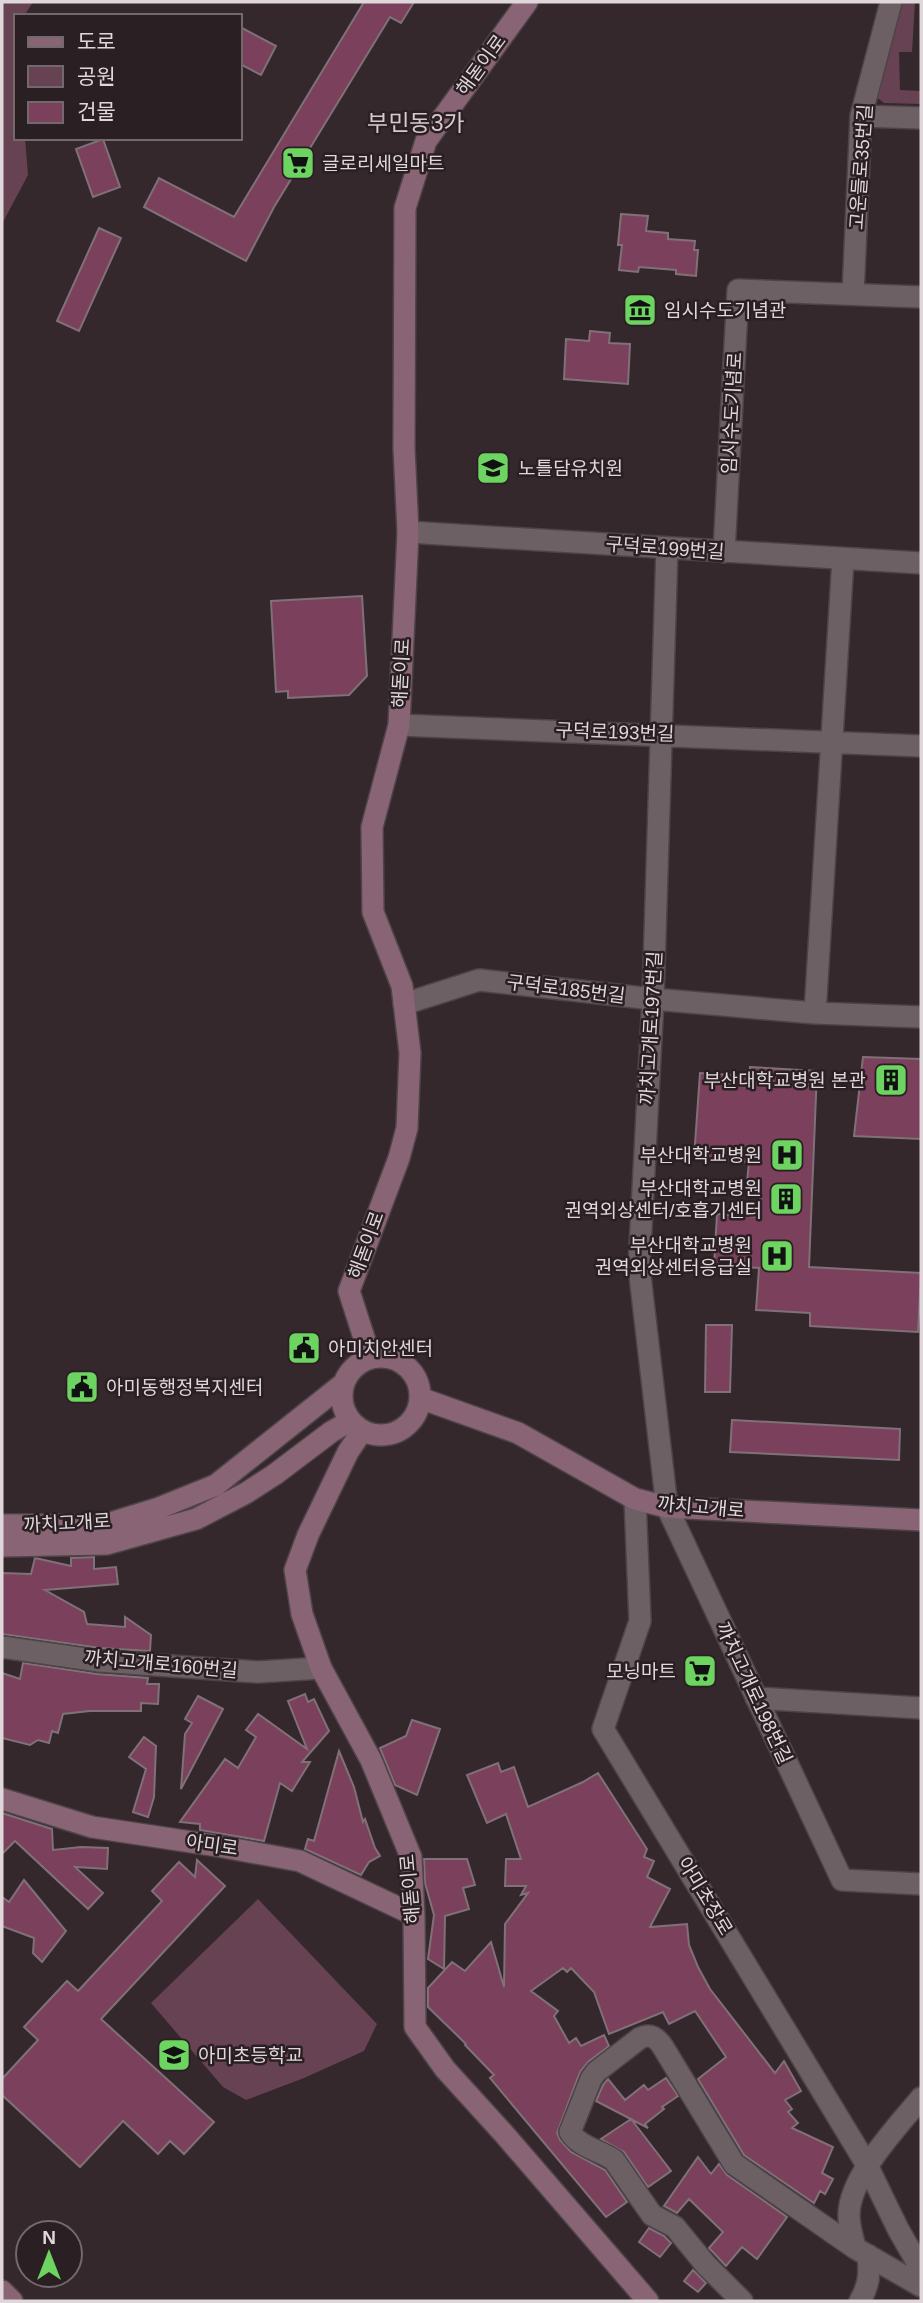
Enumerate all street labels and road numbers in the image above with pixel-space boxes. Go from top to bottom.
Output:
street label: 해돋이로 [452,31,510,99]
street label: 고운들로35번길 [846,103,876,231]
street label: 임시수도기념로 [718,351,746,475]
street label: 구덕로199번길 [605,533,725,563]
street label: 해돋이로 [389,638,413,708]
street label: 구덕로193번길 [555,719,675,745]
street label: 까치고개로197번길 [636,951,666,1105]
street label: 구덕로185번길 [506,971,626,1007]
street label: 해돋이로 [344,1209,388,1281]
street label: 까치고개로 [657,1493,745,1521]
street label: 까치고개로 [23,1510,111,1536]
street label: 까치고개로198번길 [712,1619,796,1767]
street label: 까치고개로160번길 [83,1647,239,1681]
street label: 아미로 [185,1831,239,1859]
street label: 해돋이로 [396,1853,424,1925]
street label: 아미초장로 [673,1853,737,1939]

